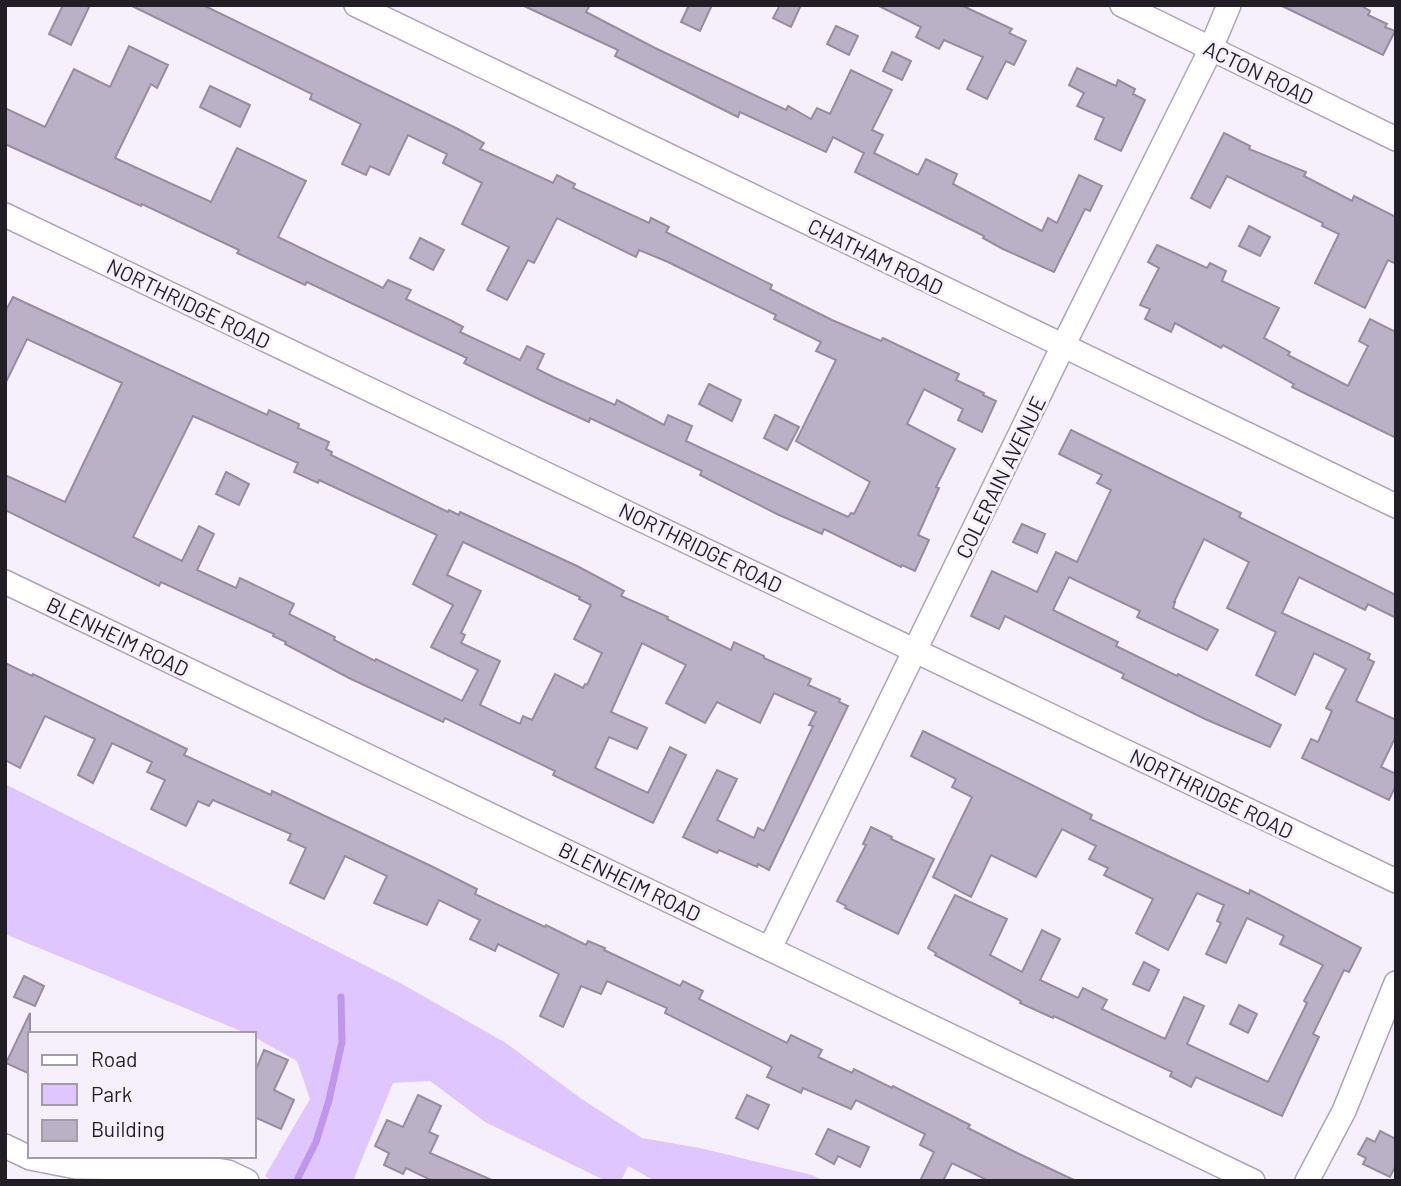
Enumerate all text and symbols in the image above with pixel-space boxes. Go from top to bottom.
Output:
street label: ACTON ROAD [1200,35,1318,109]
street label: CHATHAM ROAD [804,212,948,300]
street label: NORTHRIDGE ROAD [103,253,275,353]
street label: COLERAIN AVENUE [950,392,1050,562]
street label: NORTHRIDGE ROAD [615,497,787,597]
street label: BLENHEIM ROAD [43,591,193,681]
street label: NORTHRIDGE ROAD [1126,743,1298,843]
street label: BLENHEIM ROAD [555,836,705,926]
legend [28,1032,256,1158]
text: Road [91,1046,137,1071]
text: Park [91,1081,132,1106]
text: Building [91,1116,165,1141]

